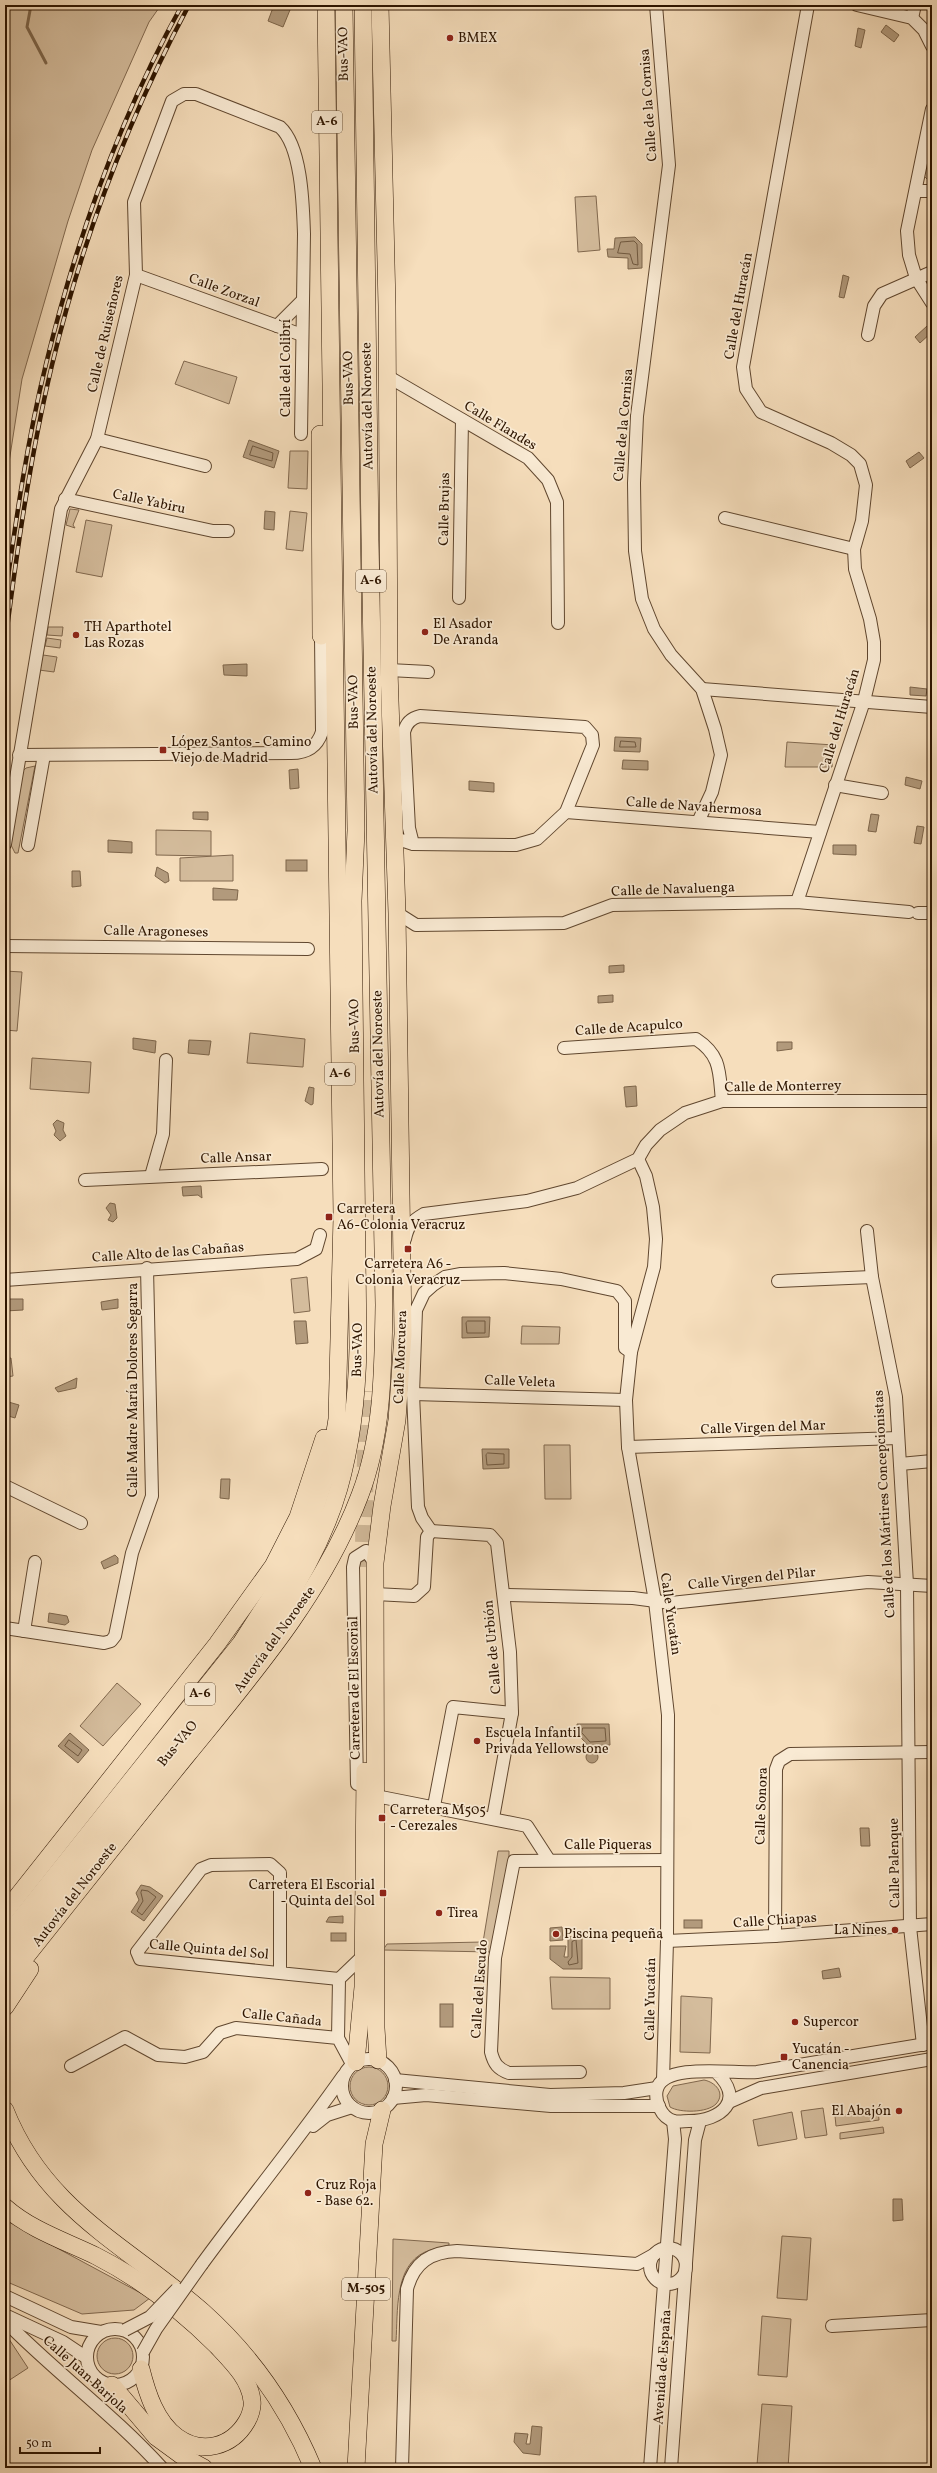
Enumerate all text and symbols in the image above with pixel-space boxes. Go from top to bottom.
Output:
street label: Bus-VAO [334,27,354,81]
place label: BMEX [458,29,497,48]
marker: BMEX [445,33,455,43]
street label: Calle de la Cornisa [636,48,662,162]
road number: A-6 [312,111,342,133]
street label: Calle del Huracán [720,251,758,361]
street label: Calle Zorzal [186,269,262,313]
street label: Calle de Ruiseñores [83,273,129,395]
street label: Calle del Colibrí [277,318,296,417]
street label: Autovía del Noroeste [357,342,379,470]
street label: Bus-VAO [339,351,359,405]
street label: Calle de la Cornisa [610,368,638,482]
street label: Calle Flandes [460,397,540,455]
street label: Calle Brujas [435,472,455,546]
street label: Calle Yabiru [111,485,187,519]
road number: A-6 [356,570,386,592]
place label: El Asador De Aranda [433,615,499,650]
place label: TH Aparthotel Las Rozas [84,618,172,653]
marker: El Asador De Aranda [420,627,430,637]
marker: TH Aparthotel Las Rozas [71,630,81,640]
street label: Autovía del Noroeste [362,666,384,794]
street label: Calle del Huracán [815,666,865,776]
street label: Bus-VAO [344,675,364,729]
place label: López Santos - Camino Viejo de Madrid [171,733,311,768]
marker: López Santos - Camino Viejo de Madrid [158,745,168,755]
street label: Calle de Navahermosa [625,793,763,821]
street label: Calle de Navaluenga [611,878,735,902]
street label: Calle Aragoneses [103,922,209,942]
street label: Autovía del Noroeste [368,990,390,1118]
street label: Bus-VAO [345,999,365,1053]
street label: Calle de Acapulco [575,1015,683,1041]
road number: A-6 [325,1063,355,1085]
street label: Calle de Monterrey [724,1076,842,1098]
street label: Calle Ansar [200,1147,272,1169]
place label: Carretera A6-Colonia Veracruz [337,1200,465,1235]
marker: Carretera A6-Colonia Veracruz [324,1212,334,1222]
street label: Calle Alto de las Cabañas [91,1238,245,1268]
marker: Carretera A6 - Colonia Veracruz [403,1244,413,1254]
place label: Carretera A6 - Colonia Veracruz [356,1255,460,1290]
street label: Calle Madre María Dolores Segarra [124,1283,143,1497]
street label: Calle Morcuera [390,1310,412,1404]
street label: Bus-VAO [348,1323,368,1377]
street label: Calle Veleta [484,1371,556,1393]
street label: Calle de los Mártires Concepcionistas [870,1390,900,1618]
street label: Calle Virgen del Mar [700,1416,826,1440]
street label: Calle Virgen del Pilar [687,1563,817,1595]
street label: Calle Yucatán [655,1572,685,1656]
street label: Autovía del Noroeste [230,1582,320,1697]
street label: Calle de Urbión [479,1599,507,1695]
street label: Carretera de El Escorial [344,1616,366,1760]
road number: A-6 [185,1683,215,1705]
street label: Bus-VAO [153,1717,203,1771]
place label: Escuela Infantil Privada Yellowstone [485,1724,609,1759]
marker: Escuela Infantil Privada Yellowstone [472,1736,482,1746]
street label: Calle Sonora [751,1767,773,1845]
place label: Carretera M505 - Cerezales [390,1801,486,1836]
marker: Carretera M505 - Cerezales [377,1813,387,1823]
street label: Calle Palenque [885,1817,905,1908]
street label: Calle Piqueras [564,1836,652,1855]
street label: Autovía del Noroeste [28,1839,122,1951]
place label: Carretera El Escorial - Quinta del Sol [249,1876,375,1911]
marker: Carretera El Escorial - Quinta del Sol [378,1888,388,1898]
place label: Tirea [447,1904,478,1923]
marker: Tirea [434,1908,444,1918]
street label: Calle Chiapas [733,1909,817,1933]
place label: La Nines [834,1921,887,1940]
place label: Piscina pequeña [564,1925,663,1944]
marker: La Nines [890,1925,900,1935]
marker: Piscina pequeña [551,1929,561,1939]
street label: Calle Quinta del Sol [148,1935,270,1965]
street label: Calle del Escudo [467,1939,493,2039]
street label: Calle Yucatán [641,1957,661,2041]
street label: Calle Cañada [241,2004,323,2032]
place label: Supercor [803,2013,859,2032]
marker: Supercor [790,2017,800,2027]
place label: Yucatán - Canencia [792,2040,850,2075]
marker: Yucatán - Canencia [779,2052,789,2062]
place label: El Abajón [831,2102,891,2121]
marker: El Abajón [894,2106,904,2116]
place label: Cruz Roja - Base 62. [316,2176,376,2211]
marker: Cruz Roja - Base 62. [303,2188,313,2198]
road number: M-505 [342,2278,390,2300]
street label: Avenida de España [650,2309,676,2425]
street label: Calle Juan Barjola [38,2332,132,2418]
scale bar [20,2429,100,2455]
text: 50 m [26,2436,52,2452]

